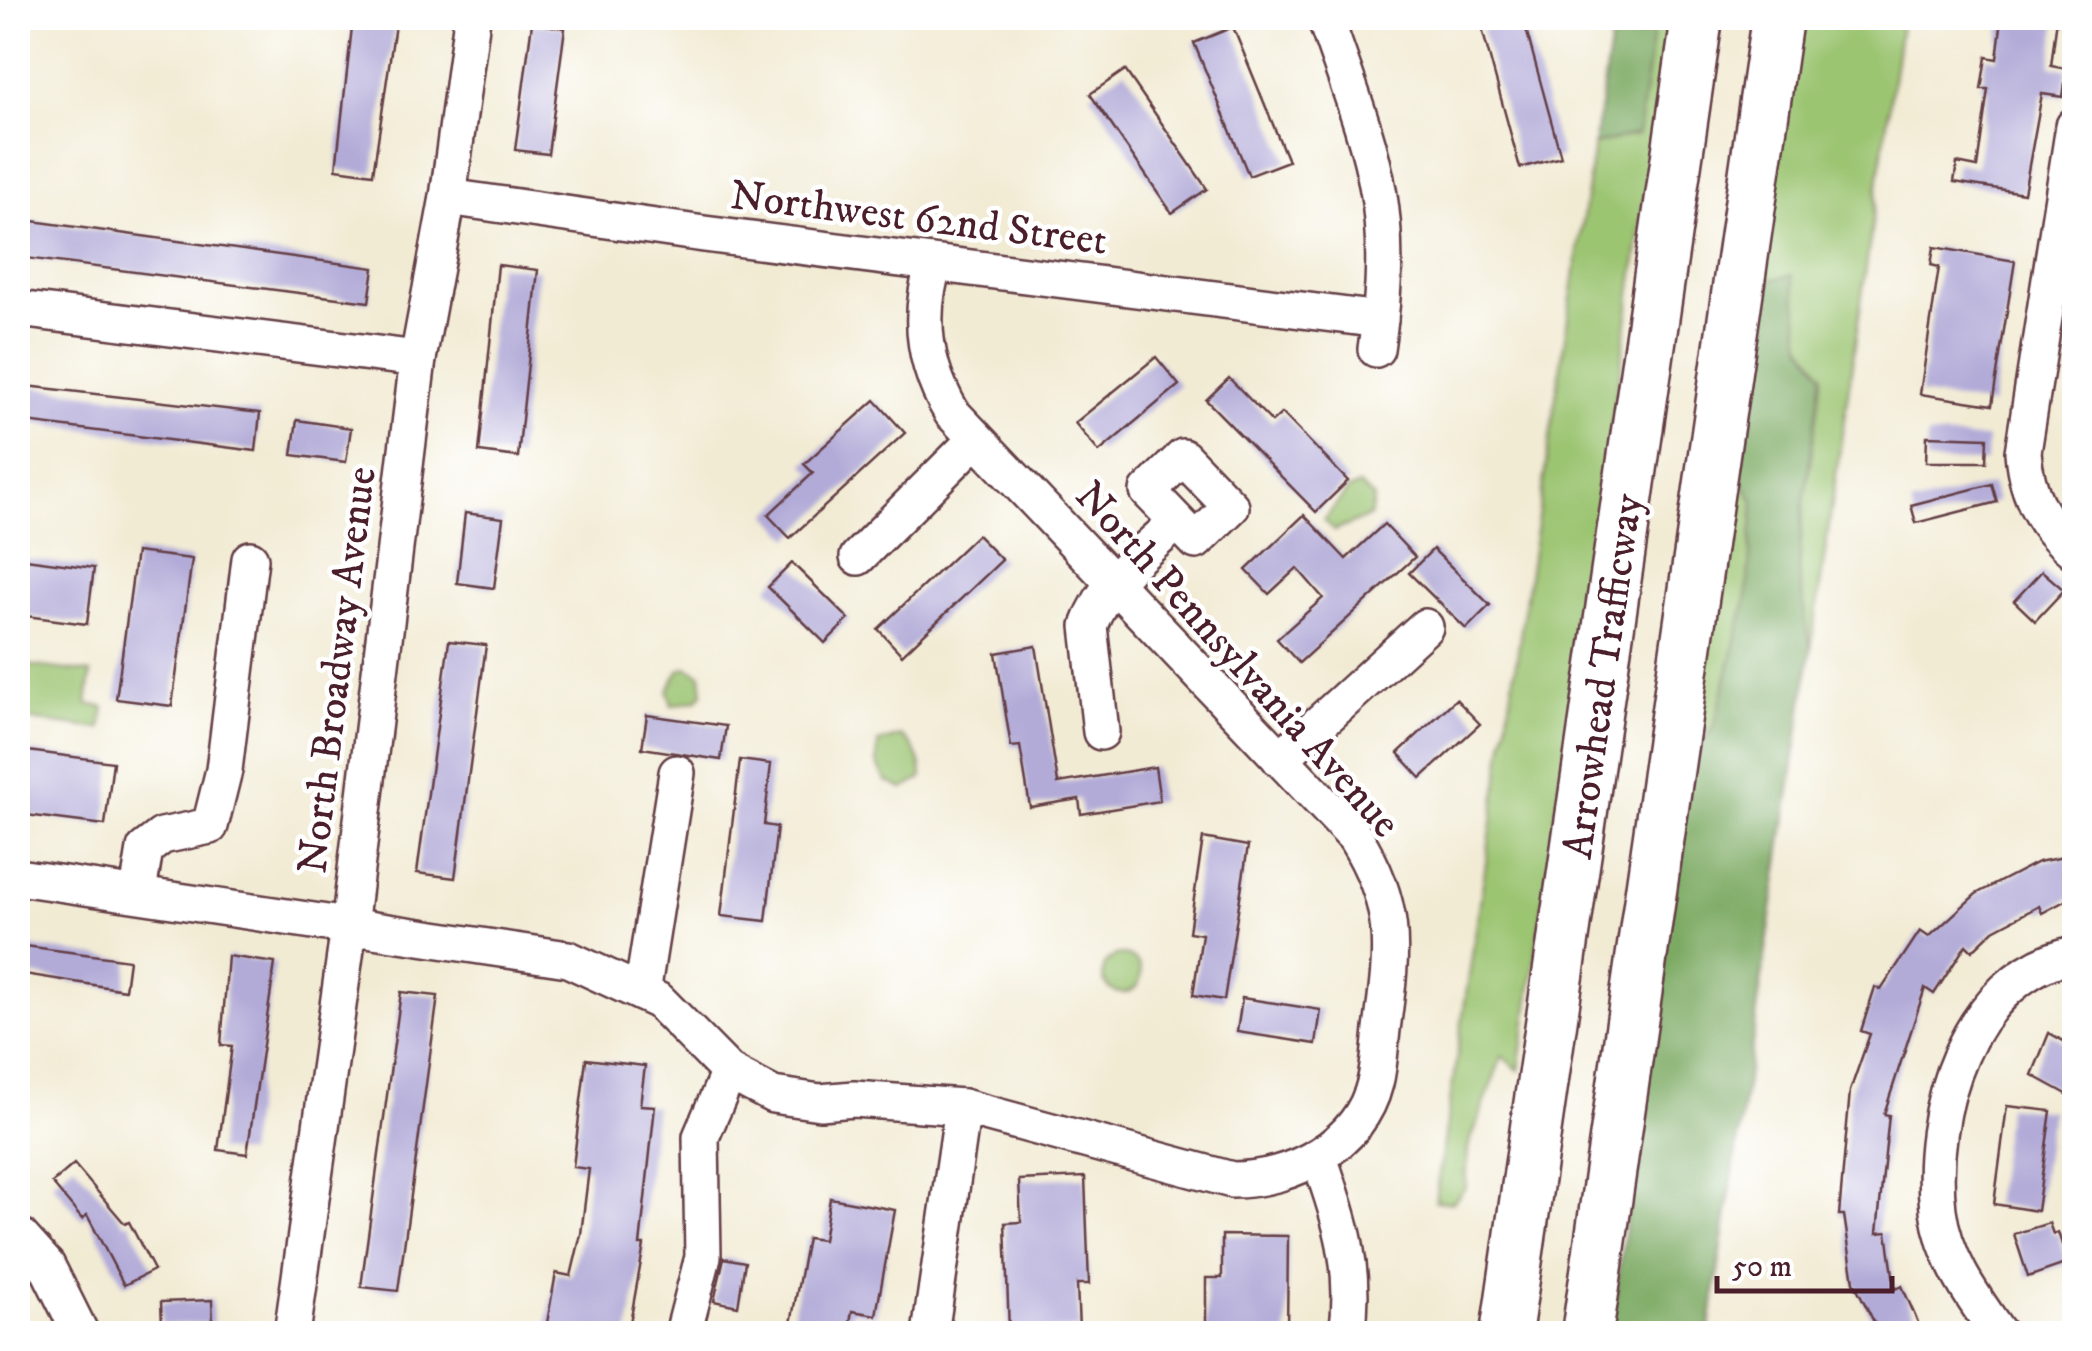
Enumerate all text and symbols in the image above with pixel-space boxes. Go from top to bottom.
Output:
street label: Northwest 62nd Street [727,170,1110,268]
street label: North Broadway Avenue [287,464,389,877]
street label: North Pennsylvania Avenue [1063,471,1411,849]
street label: Arrowhead Trafficway [1553,490,1655,862]
scale bar [1717,1231,1892,1293]
text: 50 m [1732,1249,1792,1286]

